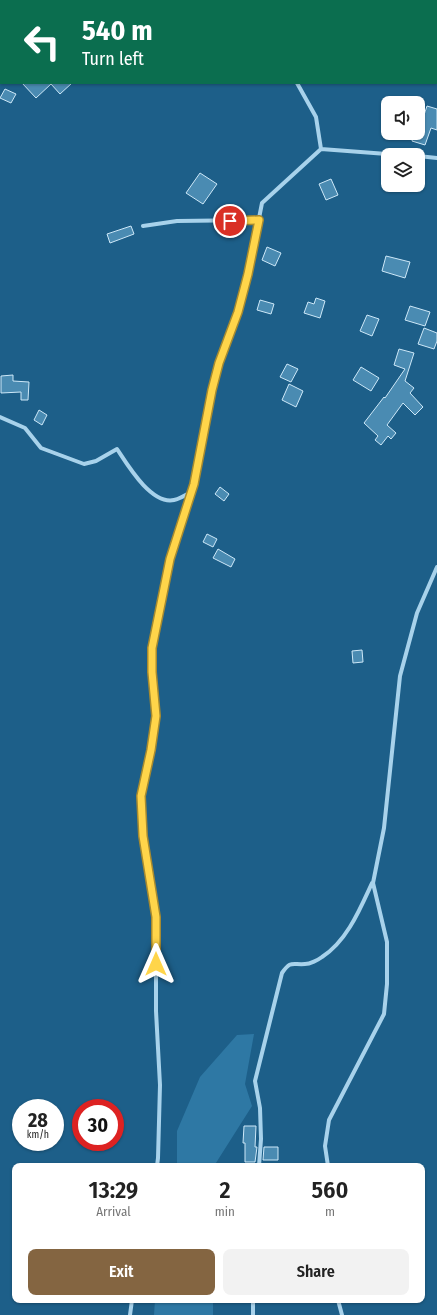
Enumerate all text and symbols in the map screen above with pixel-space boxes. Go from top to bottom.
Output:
text: 540 m [82,14,153,47]
icon: left [16,16,68,68]
text: Turn left [82,48,144,70]
map controls [381,96,425,192]
button: sound [381,96,425,140]
button: layers [381,148,425,192]
pin [213,204,247,238]
icon: arrive [219,210,241,232]
position arrow [135,943,177,985]
speed limit sign: 30 [72,1099,124,1151]
text: 28 [28,1108,48,1132]
text: km/h [27,1129,49,1141]
text: 13:29 [89,1176,138,1204]
text: 2 [219,1176,230,1204]
text: 560 [312,1176,348,1204]
text: Arrival [96,1204,131,1219]
text: min [215,1204,235,1219]
text: m [325,1204,335,1219]
button: Exit [28,1249,215,1295]
button: Share [223,1249,409,1295]

